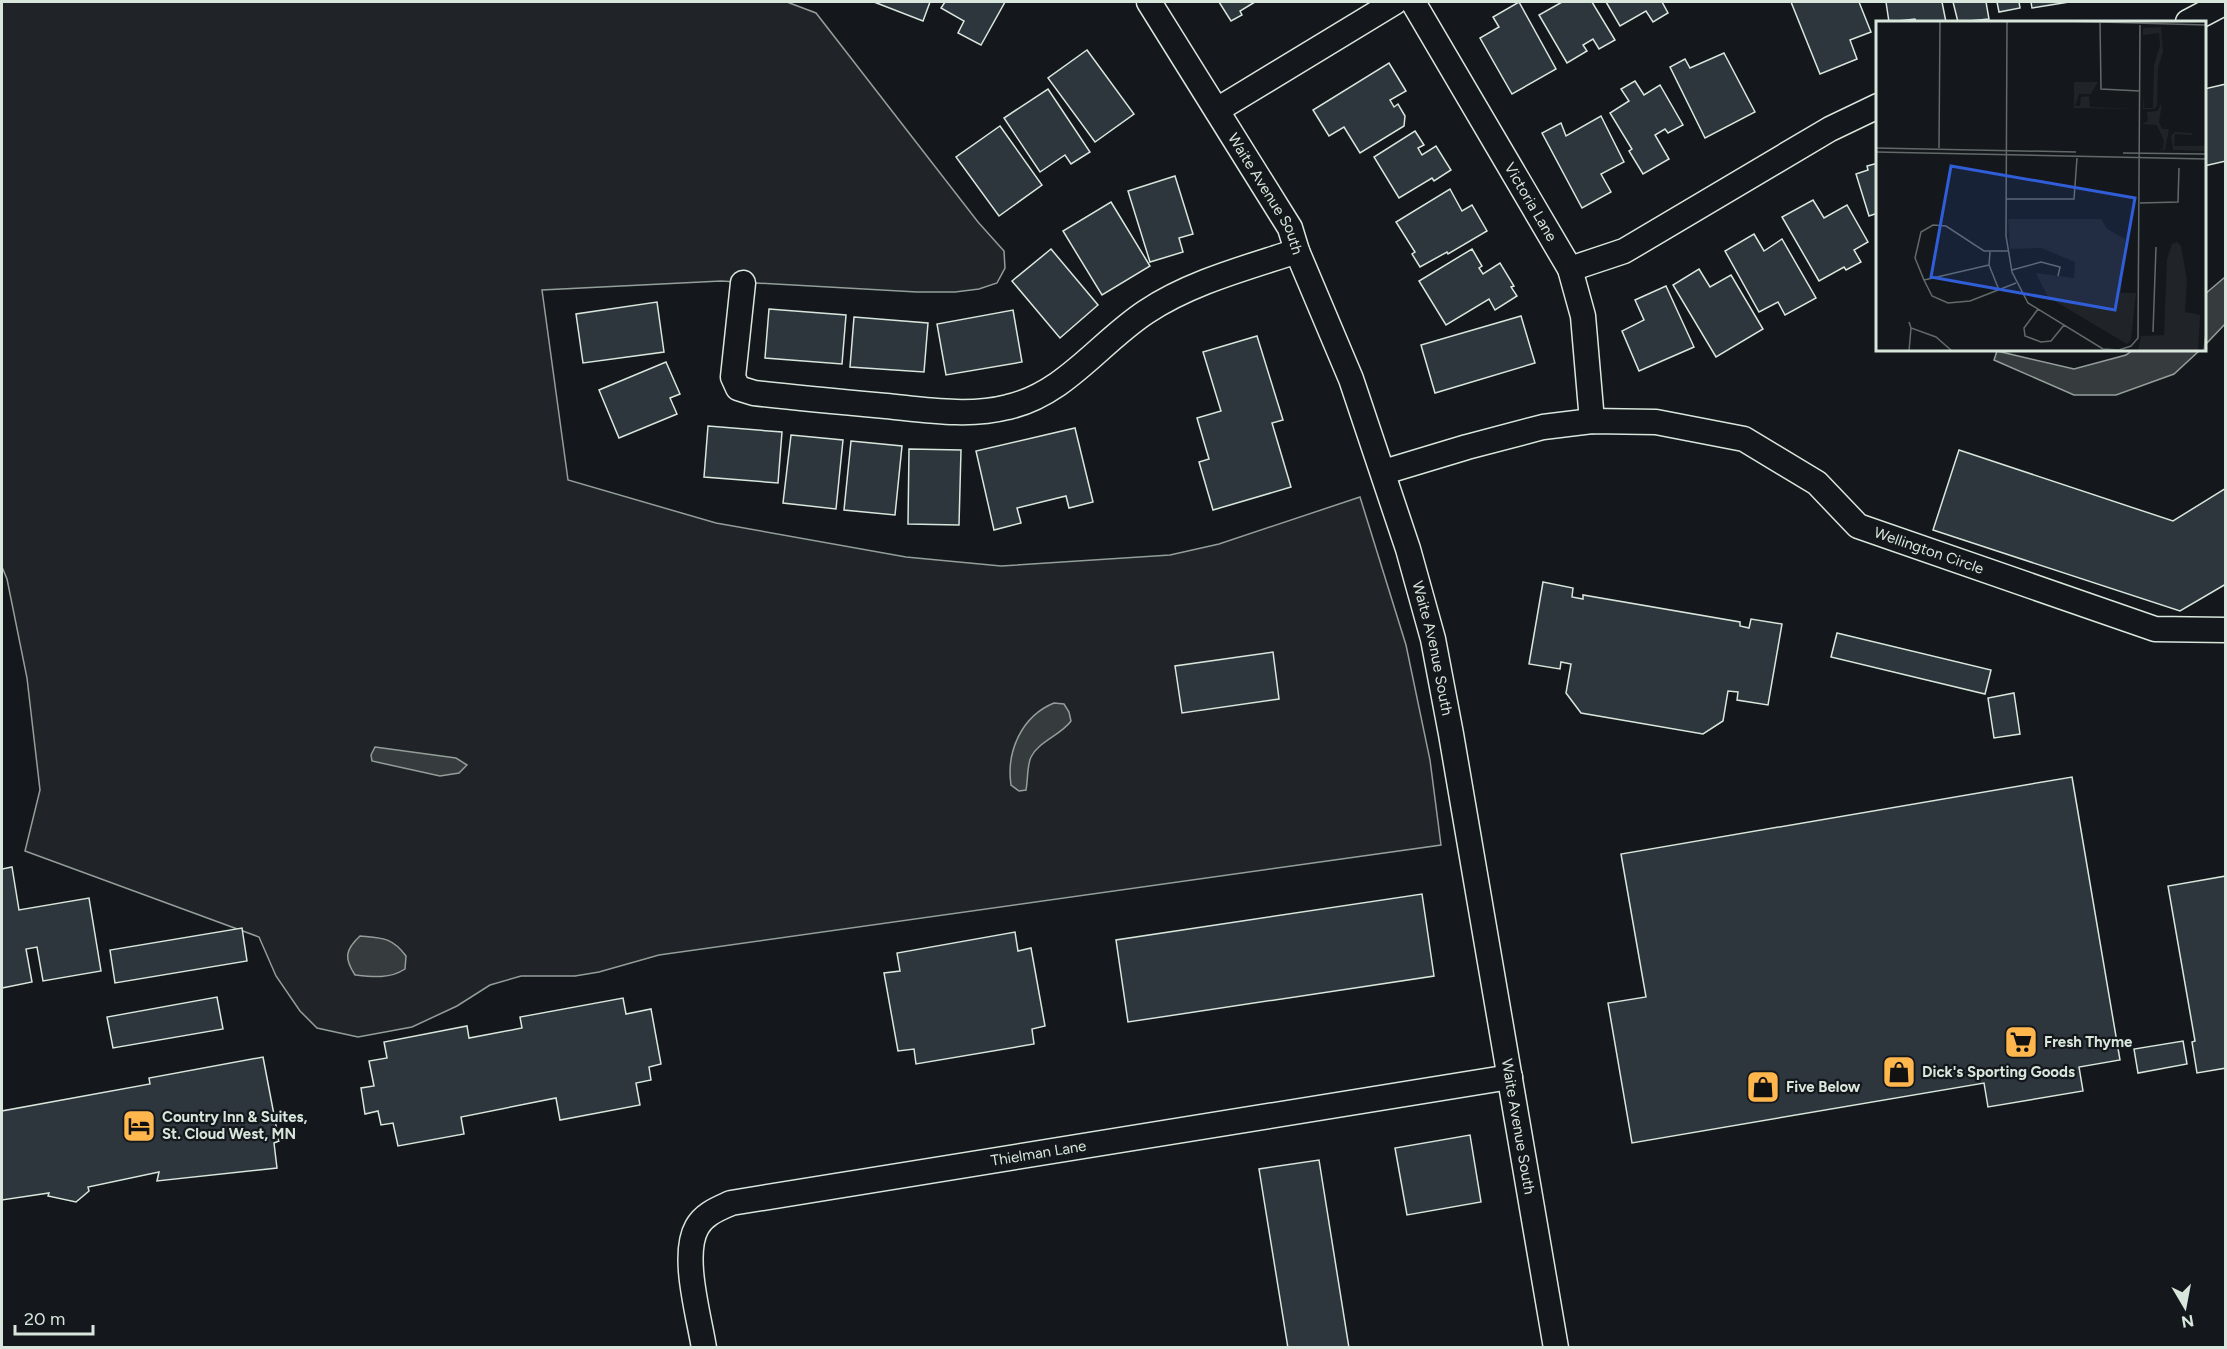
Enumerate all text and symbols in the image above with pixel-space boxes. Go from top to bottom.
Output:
inset map [1876,21,2206,351]
street label: Waite Avenue South [1224,130,1307,257]
street label: Victoria Lane [1500,159,1561,245]
street label: Wellington Circle [1872,523,1986,578]
street label: Waite Avenue South [1408,579,1456,717]
supermarket icon: Fresh Thyme [2003,1024,2039,1060]
place label: Fresh Thyme [2044,1033,2133,1051]
shop icon: Dick's Sporting Goods [1881,1054,1917,1090]
street label: Waite Avenue South [1498,1057,1539,1196]
place label: Dick's Sporting Goods [1922,1063,2075,1081]
shop icon: Five Below [1745,1069,1781,1105]
place label: Five Below [1786,1078,1861,1096]
hotel icon: Country Inn & Suites, St. Cloud West, MN [121,1108,157,1144]
place label: Country Inn & Suites, St. Cloud West, MN [162,1108,308,1143]
street label: Thielman Lane [990,1137,1087,1170]
north arrow [2155,1277,2215,1337]
scale bar [15,1298,93,1336]
text: 20 m [24,1308,65,1330]
text: N [2180,1311,2195,1332]

